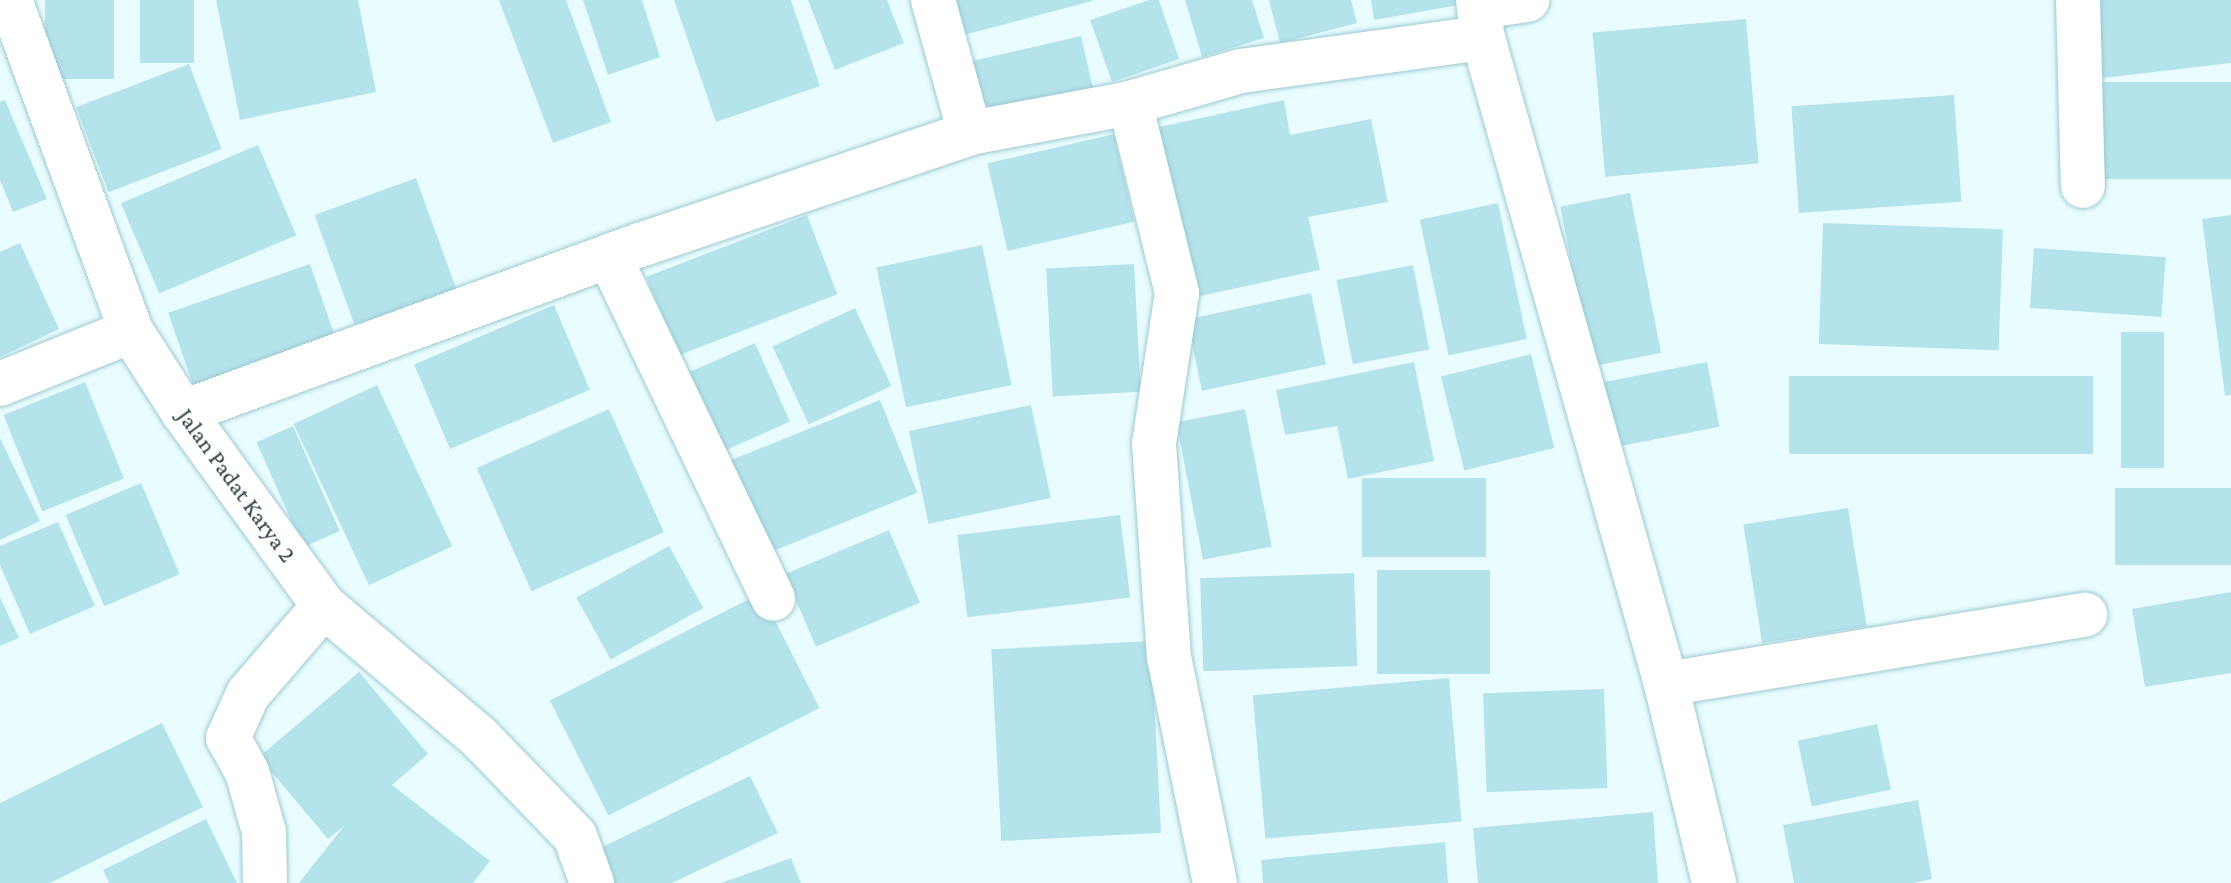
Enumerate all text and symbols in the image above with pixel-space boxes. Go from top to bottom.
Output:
street label: Jalan Padat Karya 2 [172,402,302,568]

